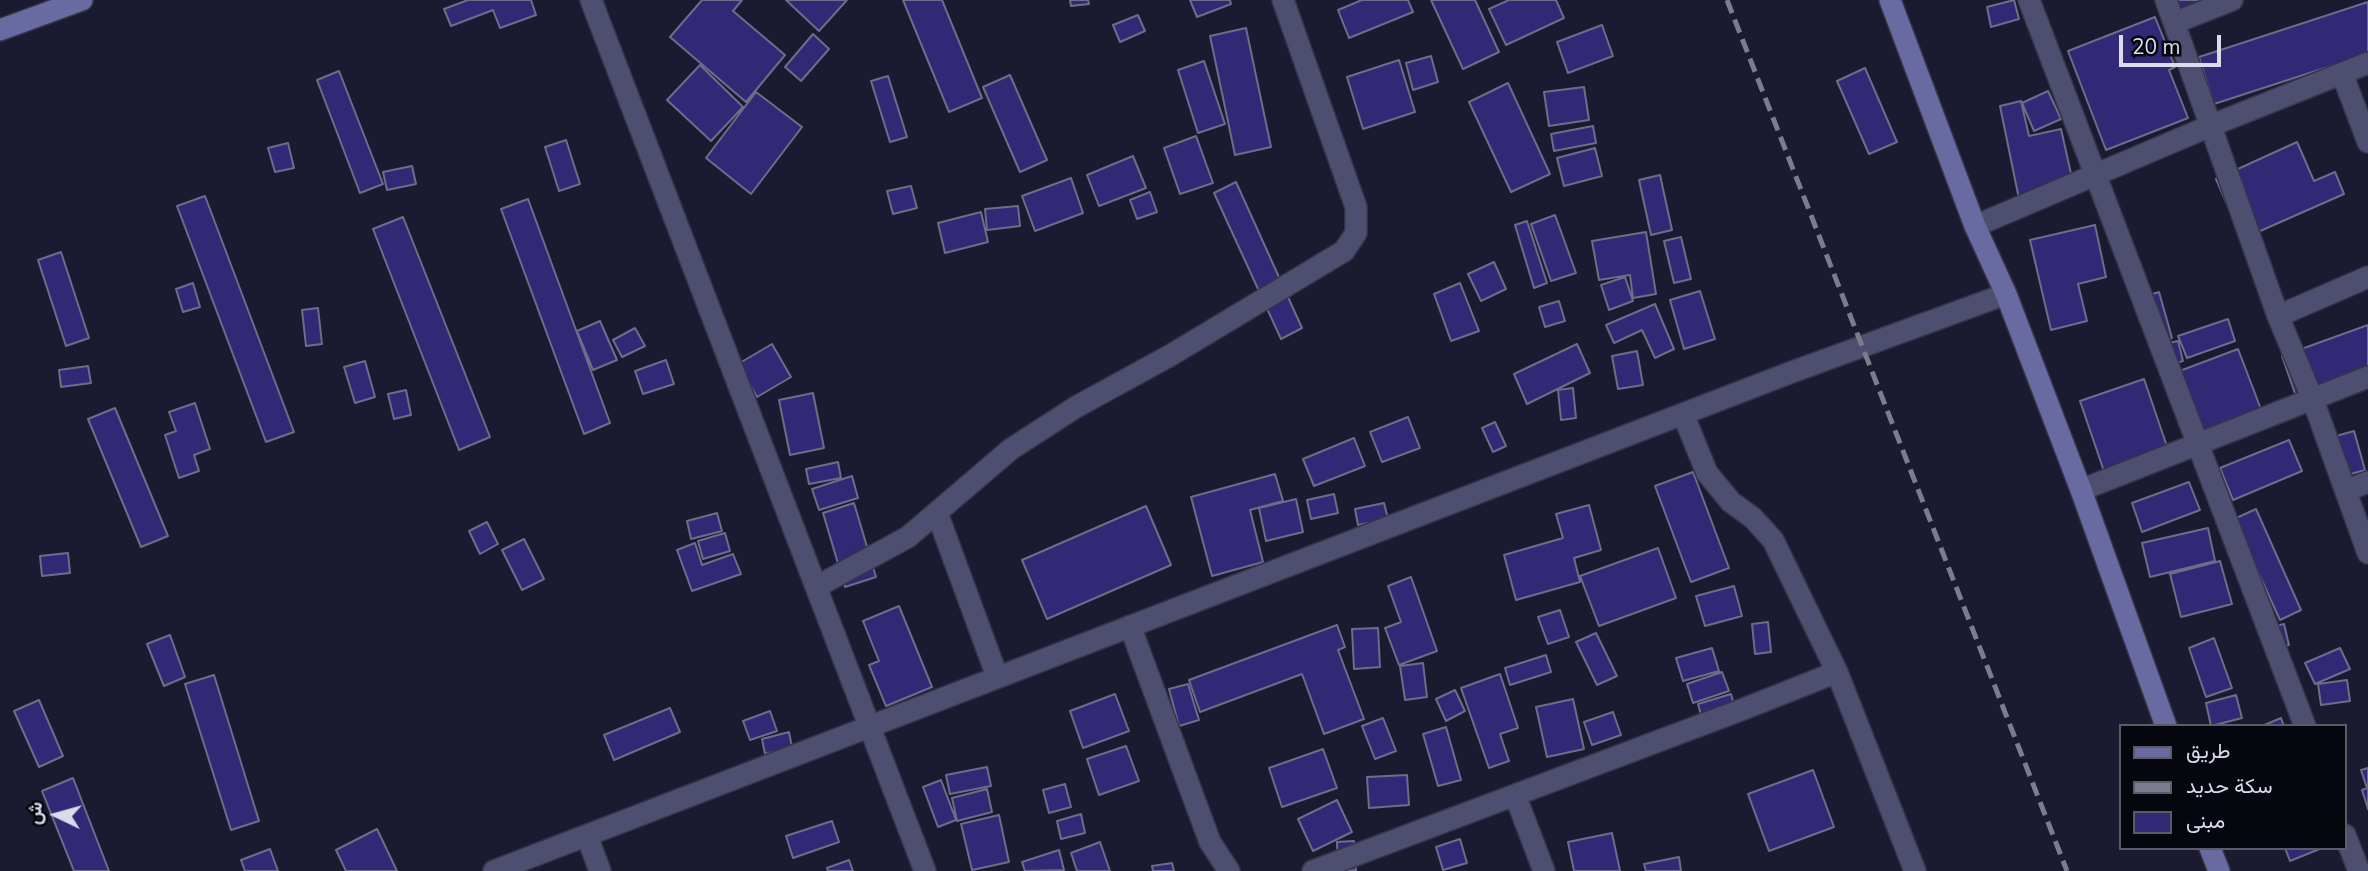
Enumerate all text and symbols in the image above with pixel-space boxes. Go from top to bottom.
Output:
scale bar [2123,21,2224,65]
text: 20 m [2132,33,2181,61]
legend [2120,724,2347,850]
text: طريق [2186,737,2231,765]
text: سكة حديد [2186,772,2273,800]
north arrow [21,780,91,850]
text: ش [21,801,49,826]
text: مبنى [2186,807,2225,835]

